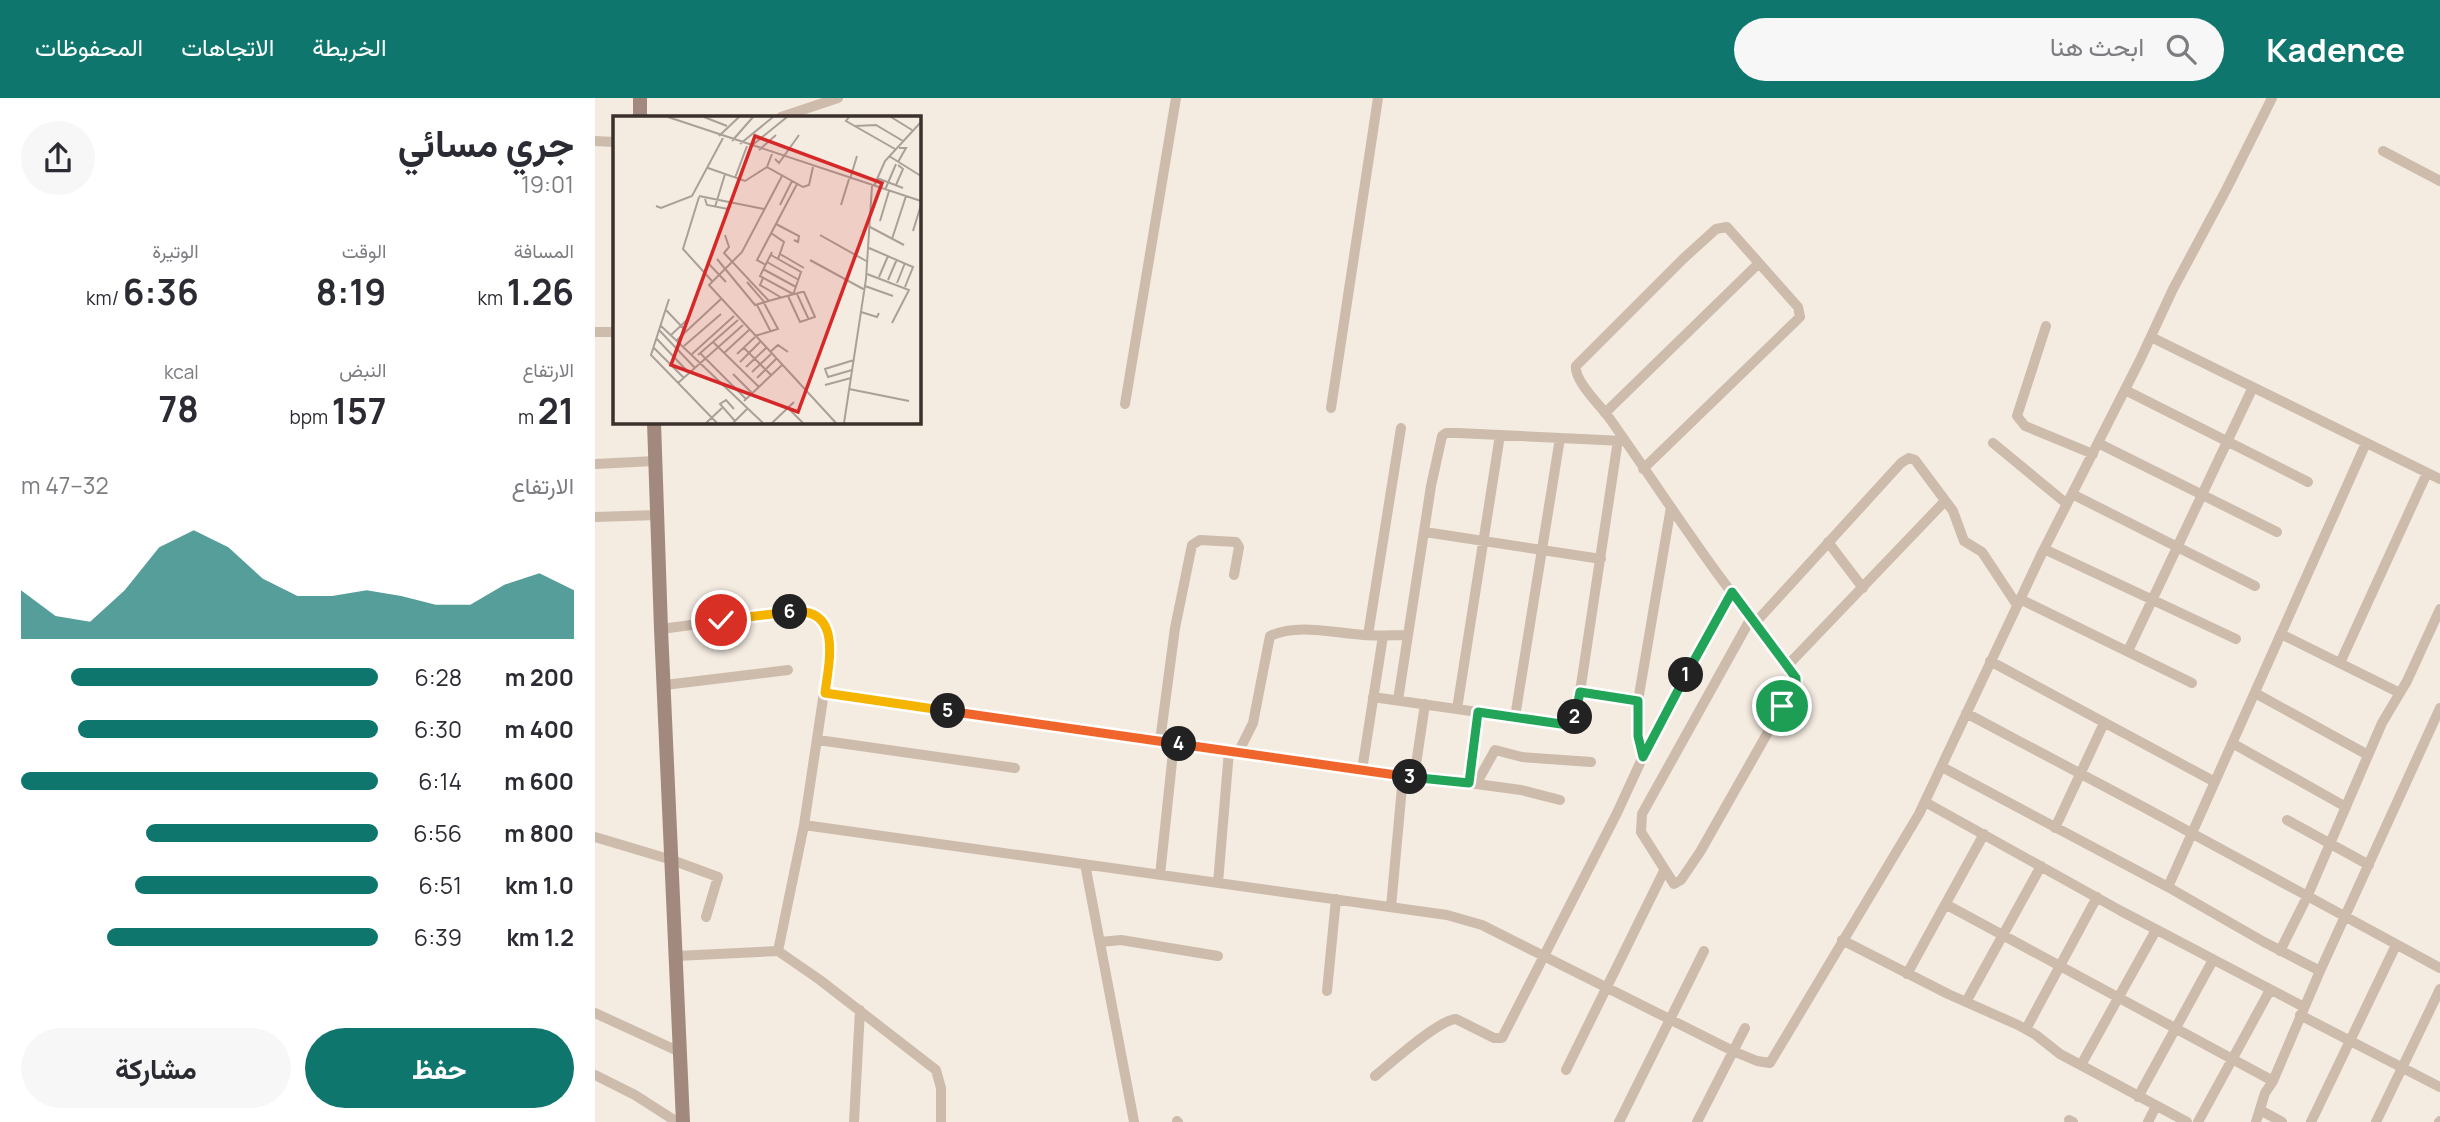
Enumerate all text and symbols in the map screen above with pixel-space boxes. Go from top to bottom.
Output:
search box [1734,18,2224,81]
text: Kadence [2266,27,2405,72]
text: ابحث هنا [2050,28,2144,64]
text: المحفوظات [35,30,143,63]
text: الاتجاهات [181,30,274,63]
text: الخريطة [312,30,387,63]
icon: search [2162,30,2200,68]
text: جري مسائي [398,116,574,168]
inset map [613,116,921,424]
button: share [21,121,95,195]
text: 19:01 [521,168,574,200]
text: الوتيرة [152,238,199,264]
text: الوقت [342,238,386,264]
text: المسافة [514,238,574,264]
text: 6:36 [123,268,199,316]
text: 8:19 [316,268,386,316]
text: 1.26 [507,268,574,316]
text: /km [86,285,123,311]
text: km [477,285,507,311]
text: النبض [339,357,386,383]
text: الارتفاع [522,357,574,383]
text: kcal [164,359,199,385]
text: 78 [159,385,199,433]
text: 157 [332,387,386,435]
text: 21 [538,387,574,435]
text: bpm [289,404,332,430]
text: m [518,404,538,430]
text: 32–47 m [21,469,109,501]
text: الارتفاع [512,469,574,501]
pin [691,590,751,650]
pin: 6 [773,594,807,630]
text: 6 [784,598,795,624]
icon: check [702,601,740,639]
pin: 1 [1669,658,1703,692]
text: 6:28 [414,661,462,693]
text: 200 m [505,661,574,693]
text: 1 [1681,661,1690,687]
pin [1752,676,1812,736]
icon: arrive [1763,687,1801,725]
pin: 5 [931,694,965,728]
text: 5 [942,697,953,723]
pin: 2 [1557,700,1593,734]
text: 2 [1569,703,1580,729]
text: 6:30 [414,713,462,745]
text: 400 m [504,713,574,745]
pin: 4 [1161,726,1197,762]
text: 4 [1173,730,1184,756]
pin: 3 [1393,760,1427,794]
text: 3 [1404,763,1415,789]
text: 6:14 [418,765,462,797]
text: 600 m [504,765,574,797]
text: 6:56 [413,817,462,849]
text: 800 m [504,817,574,849]
text: 6:51 [419,869,462,901]
text: 1.0 km [505,869,574,901]
text: 6:39 [414,921,462,953]
text: 1.2 km [506,921,574,953]
button: مشاركة [21,1028,291,1108]
button: حفظ [305,1028,574,1108]

